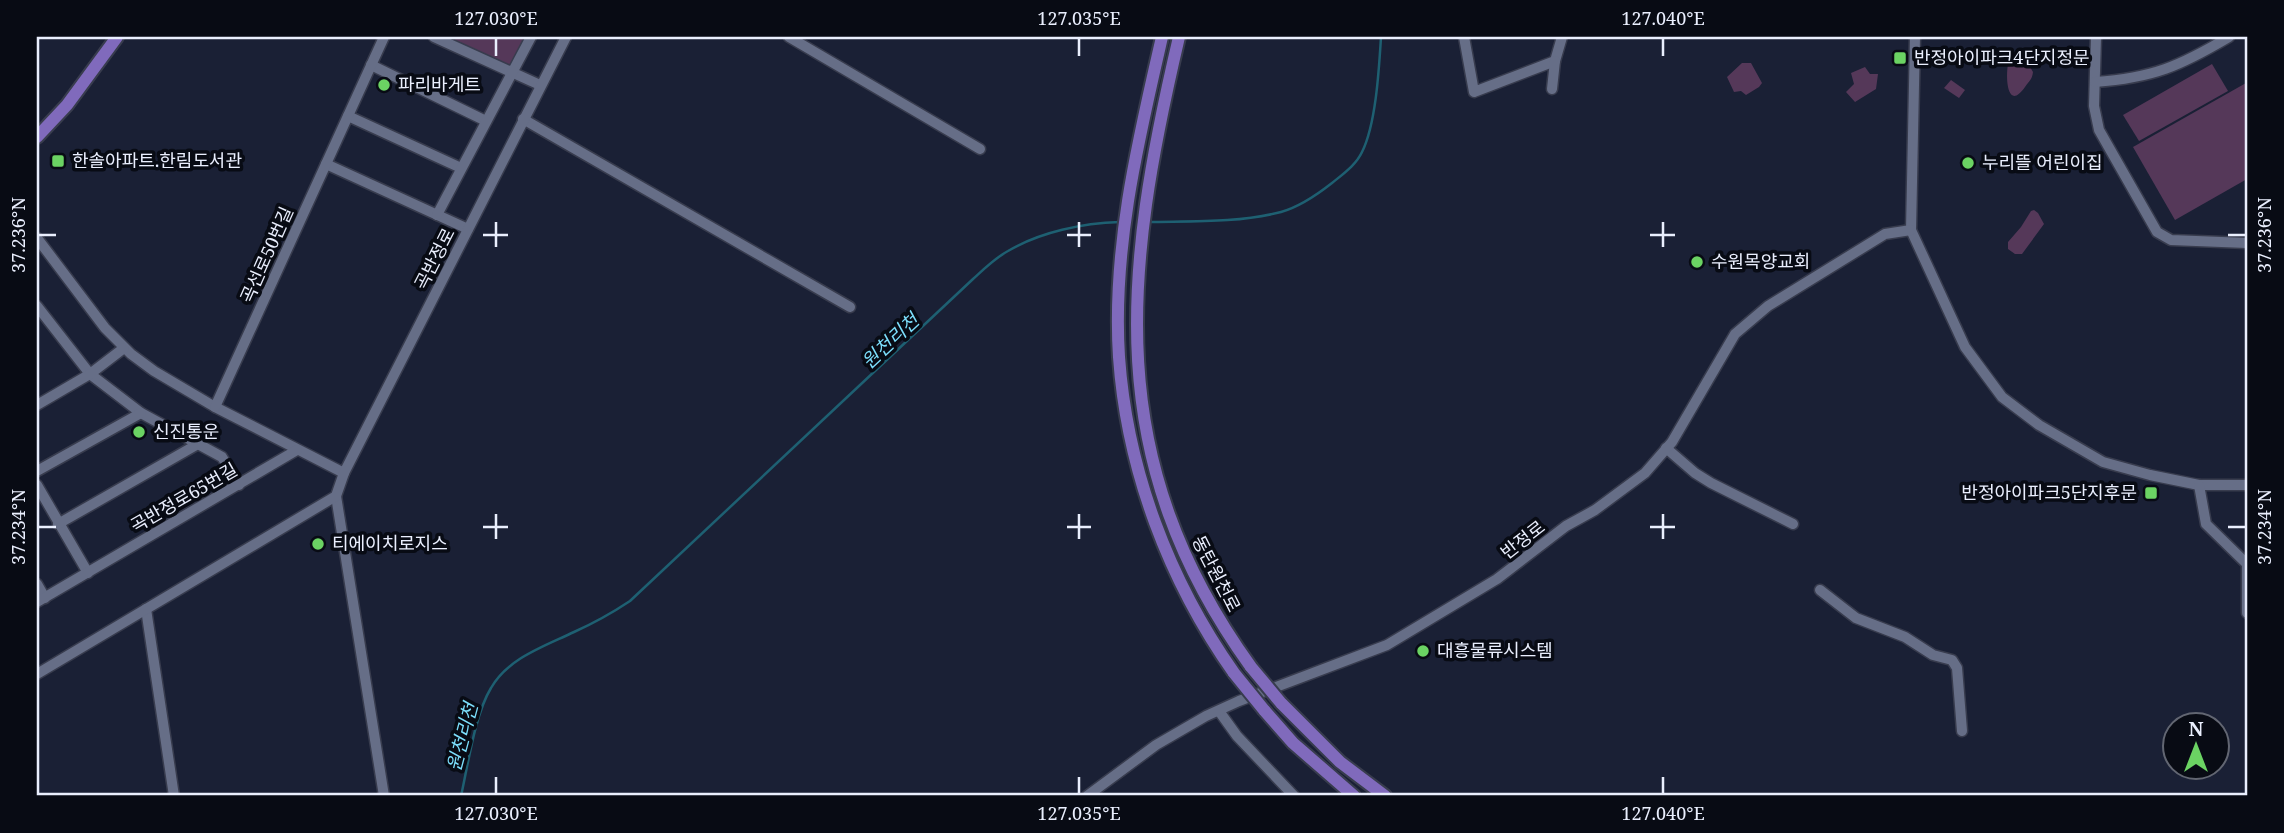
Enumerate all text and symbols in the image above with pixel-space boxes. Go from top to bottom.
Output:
text: 127.030°E [454,6,538,30]
text: 127.035°E [1037,6,1121,30]
text: 127.040°E [1621,6,1705,30]
place label: 반정아이파크4단지정문 [1914,45,2090,69]
marker: 반정아이파크4단지정문 [1892,50,1908,66]
place label: 파리바게트 [398,72,481,96]
marker: 파리바게트 [376,77,392,93]
place label: 한솔아파트.한림도서관 [72,148,243,172]
place label: 누리뜰 어린이집 [1982,150,2103,174]
marker: 한솔아파트.한림도서관 [50,153,66,169]
marker: 누리뜰 어린이집 [1960,155,1976,171]
text: 37.236°N [6,197,30,273]
text: 37.236°N [2252,197,2276,273]
street label: 곡선로50번길 [234,203,298,306]
street label: 곡반정로 [408,224,460,294]
place label: 수원목양교회 [1711,249,1810,273]
marker: 수원목양교회 [1689,254,1705,270]
water label: 원천리천 [856,307,926,374]
place label: 신진통운 [153,419,219,443]
marker: 신진통운 [131,424,147,440]
street label: 곡반정로65번길 [126,457,241,537]
place label: 반정아이파크5단지후문 [1961,480,2137,504]
marker: 반정아이파크5단지후문 [2143,485,2159,501]
text: 37.234°N [6,489,30,565]
text: 37.234°N [2252,489,2276,565]
street label: 반정로 [1495,514,1549,564]
place label: 티에이치로지스 [332,531,448,555]
street label: 동탄원천로 [1187,531,1246,616]
marker: 티에이치로지스 [310,536,326,552]
place label: 대흥물류시스템 [1437,638,1553,662]
marker: 대흥물류시스템 [1415,643,1431,659]
water label: 원천리천 [440,698,484,774]
north arrow [2162,710,2232,780]
text: N [2189,716,2204,742]
text: 127.030°E [454,801,538,825]
text: 127.035°E [1037,801,1121,825]
text: 127.040°E [1621,801,1705,825]

